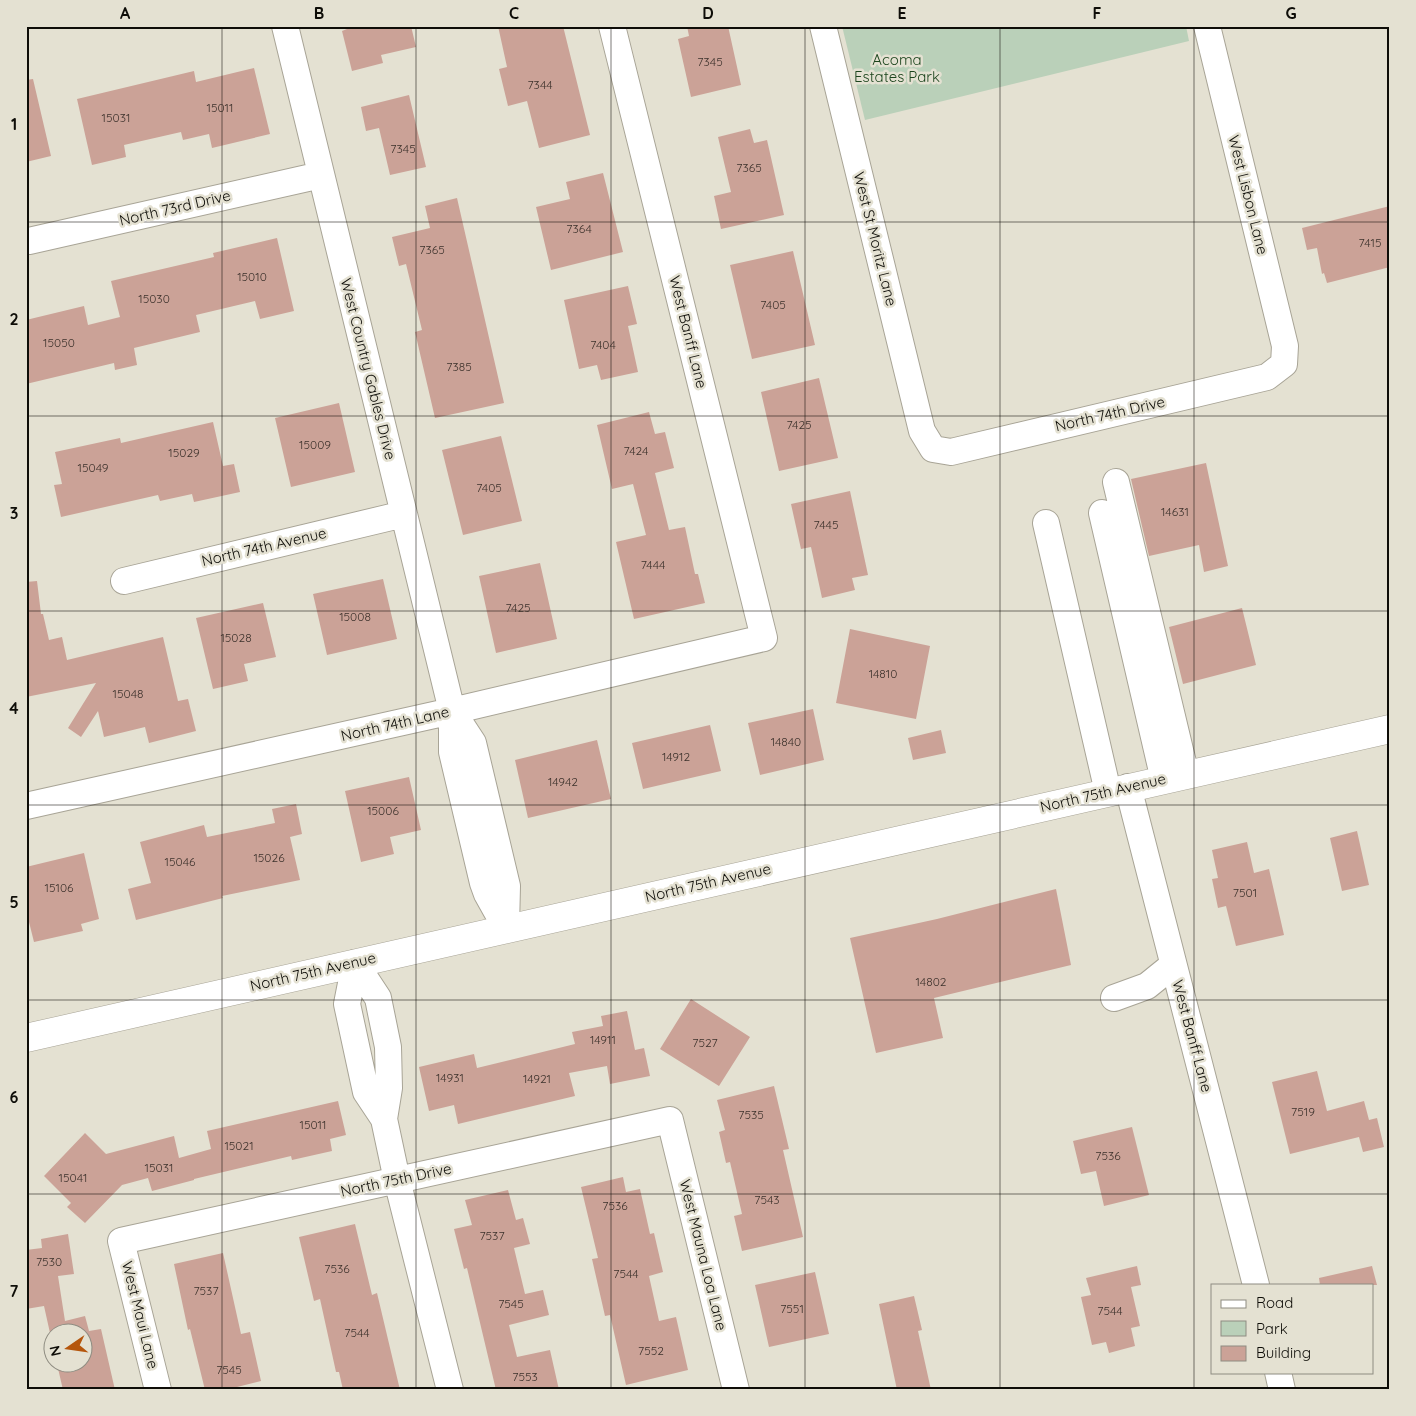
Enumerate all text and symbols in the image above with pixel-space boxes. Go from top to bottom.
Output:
text: A [120,3,131,23]
text: B [314,3,324,23]
text: C [509,3,519,23]
text: D [702,3,714,23]
text: E [897,3,907,23]
text: F [1093,3,1102,23]
text: G [1285,3,1297,23]
park label: Acoma Estates Park [854,50,940,86]
house number: 7345 [697,54,723,69]
house number: 7344 [527,77,553,92]
house number: 15011 [206,100,234,115]
house number: 15031 [102,110,130,125]
text: 1 [11,114,17,134]
street label: West Lisbon Lane [1224,133,1272,257]
house number: 7345 [390,141,416,156]
house number: 7365 [736,160,762,175]
street label: West St Moritz Lane [850,170,901,308]
street label: North 73rd Drive [117,185,232,230]
house number: 7364 [566,221,592,236]
house number: 7415 [1359,235,1381,250]
house number: 7365 [419,242,445,257]
house number: 15010 [237,269,267,284]
street label: West Banff Lane [665,274,712,390]
street label: West Country Gables Drive [337,276,400,462]
house number: 15030 [138,291,170,306]
house number: 7405 [760,297,786,312]
text: 2 [9,309,19,329]
house number: 15050 [43,335,75,350]
house number: 7404 [590,337,616,352]
house number: 7385 [446,359,472,374]
street label: North 74th Drive [1053,392,1167,435]
house number: 7425 [786,417,812,432]
house number: 15009 [299,437,331,452]
house number: 7424 [624,443,648,458]
house number: 15029 [168,445,200,460]
house number: 15049 [78,460,109,475]
house number: 7405 [476,480,502,495]
text: 3 [10,503,18,523]
house number: 14631 [1161,504,1189,519]
house number: 7445 [814,517,838,532]
street label: North 74th Avenue [200,523,328,570]
house number: 7444 [641,557,665,572]
house number: 7425 [505,600,531,615]
house number: 15008 [339,609,371,624]
house number: 15028 [220,630,252,645]
house number: 14810 [869,666,897,681]
house number: 15048 [113,686,143,701]
text: 4 [9,698,19,718]
street label: North 74th Lane [339,702,451,745]
house number: 14840 [771,734,801,749]
house number: 14912 [662,749,690,764]
street label: North 75th Avenue [1038,769,1168,816]
house number: 14942 [548,774,578,789]
house number: 15006 [367,803,399,818]
house number: 15026 [253,850,285,865]
house number: 15046 [165,854,196,869]
street label: North 75th Avenue [643,859,773,906]
house number: 15106 [44,880,74,895]
house number: 7501 [1233,885,1257,900]
text: 5 [9,892,19,912]
street label: North 75th Avenue [248,948,378,995]
house number: 14802 [916,974,947,989]
street label: West Banff Lane [1168,978,1217,1094]
house number: 14911 [590,1032,616,1047]
house number: 7527 [692,1035,718,1050]
house number: 14931 [436,1070,464,1085]
house number: 14921 [523,1071,551,1086]
text: 6 [10,1087,19,1107]
house number: 7519 [1291,1104,1315,1119]
house number: 7535 [738,1107,764,1122]
house number: 15011 [299,1117,327,1132]
house number: 15021 [224,1138,254,1153]
house number: 7536 [1095,1148,1121,1163]
street label: North 75th Drive [339,1158,453,1201]
house number: 15031 [145,1160,173,1175]
house number: 15041 [59,1170,87,1185]
street label: West Mauna Loa Lane [676,1177,731,1332]
house number: 7543 [754,1192,780,1207]
house number: 7536 [602,1198,628,1213]
house number: 7537 [479,1228,505,1243]
house number: 7530 [36,1254,62,1269]
street label: West Maui Lane [118,1259,163,1371]
house number: 7536 [324,1261,350,1276]
house number: 7544 [613,1266,639,1281]
text: 7 [10,1281,19,1301]
house number: 7537 [193,1283,219,1298]
legend [1211,1284,1374,1374]
text: Road [1256,1293,1293,1312]
house number: 7545 [498,1296,524,1311]
house number: 7551 [780,1301,804,1316]
house number: 7544 [1097,1303,1123,1318]
text: Park [1256,1319,1288,1338]
north arrow [42,1324,92,1374]
house number: 7544 [344,1325,370,1340]
house number: 7552 [638,1343,664,1358]
text: Building [1256,1343,1311,1362]
text: N [45,1344,65,1358]
house number: 7545 [216,1362,242,1377]
house number: 7553 [512,1369,538,1384]

